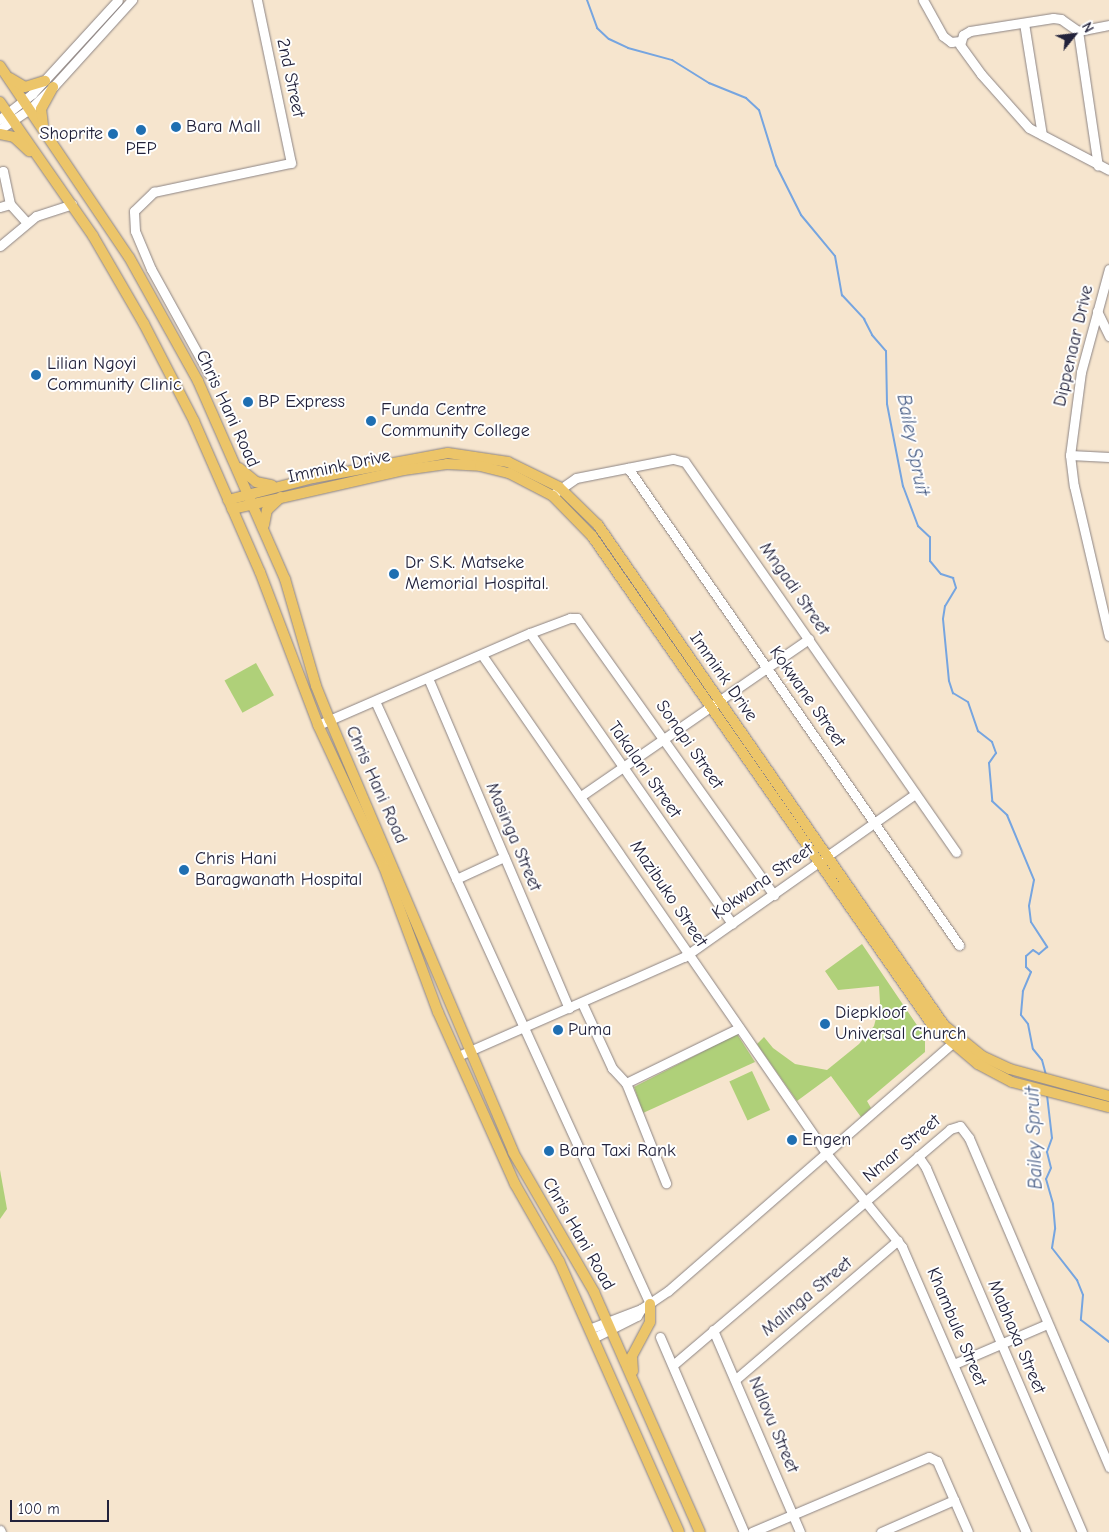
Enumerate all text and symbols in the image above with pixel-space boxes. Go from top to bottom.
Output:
north arrow [1049,10,1099,60]
text: N [1078,19,1097,36]
street label: 2nd Street [271,37,309,119]
place label: Bara Mall [186,116,261,138]
marker: Bara Mall [170,121,182,133]
place label: Shoprite [39,123,103,145]
marker: PEP [135,124,147,136]
marker: Shoprite [107,128,119,140]
place label: PEP [125,138,157,160]
street label: Dippenaar Drive [1050,283,1098,409]
street label: Chris Hani Road [190,347,264,471]
place label: Lilian Ngoyi Community Clinic [47,354,182,396]
marker: Lilian Ngoyi Community Clinic [29,368,43,382]
place label: BP Express [258,391,345,413]
water label: Bailey Spruit [891,392,933,498]
marker: BP Express [242,396,254,408]
place label: Funda Centre Community College [381,400,530,442]
marker: Funda Centre Community College [365,415,377,427]
street label: Immink Drive [286,446,392,488]
street label: Mngadi Street [754,538,834,640]
place label: Dr S.K. Matseke Memorial Hospital. [405,553,548,596]
marker: Dr S.K. Matseke Memorial Hospital. [387,567,401,581]
street label: Immink Drive [684,628,762,726]
street label: Kokwane Street [764,642,850,752]
street label: Sonapi Street [650,696,728,794]
street label: Takalani Street [603,718,685,822]
street label: Chris Hani Road [340,723,412,847]
street label: Masinga Street [480,779,546,895]
street label: Mazibuko Street [624,837,712,951]
street label: Kokwana Street [708,839,818,925]
place label: Chris Hani Baragwanath Hospital [195,849,362,892]
marker: Chris Hani Baragwanath Hospital [177,863,191,877]
place label: Diepkloof Universal Church [835,1003,966,1046]
marker: Diepkloof Universal Church [819,1018,831,1030]
place label: Puma [568,1019,611,1041]
marker: Puma [552,1024,564,1036]
water label: Bailey Spruit [1022,1086,1048,1190]
street label: Nmar Street [859,1110,945,1188]
place label: Engen [802,1129,851,1151]
marker: Engen [786,1134,798,1146]
place label: Bara Taxi Rank [559,1140,676,1162]
marker: Bara Taxi Rank [543,1145,555,1157]
street label: Chris Hani Road [537,1174,619,1294]
street label: Malinga Street [757,1253,857,1341]
street label: Khambule Street [921,1264,991,1390]
street label: Mabhaxa Street [982,1277,1050,1397]
street label: Ndlovu Street [743,1374,803,1476]
scale bar [12,1490,111,1522]
text: 100 m [18,1500,60,1518]

